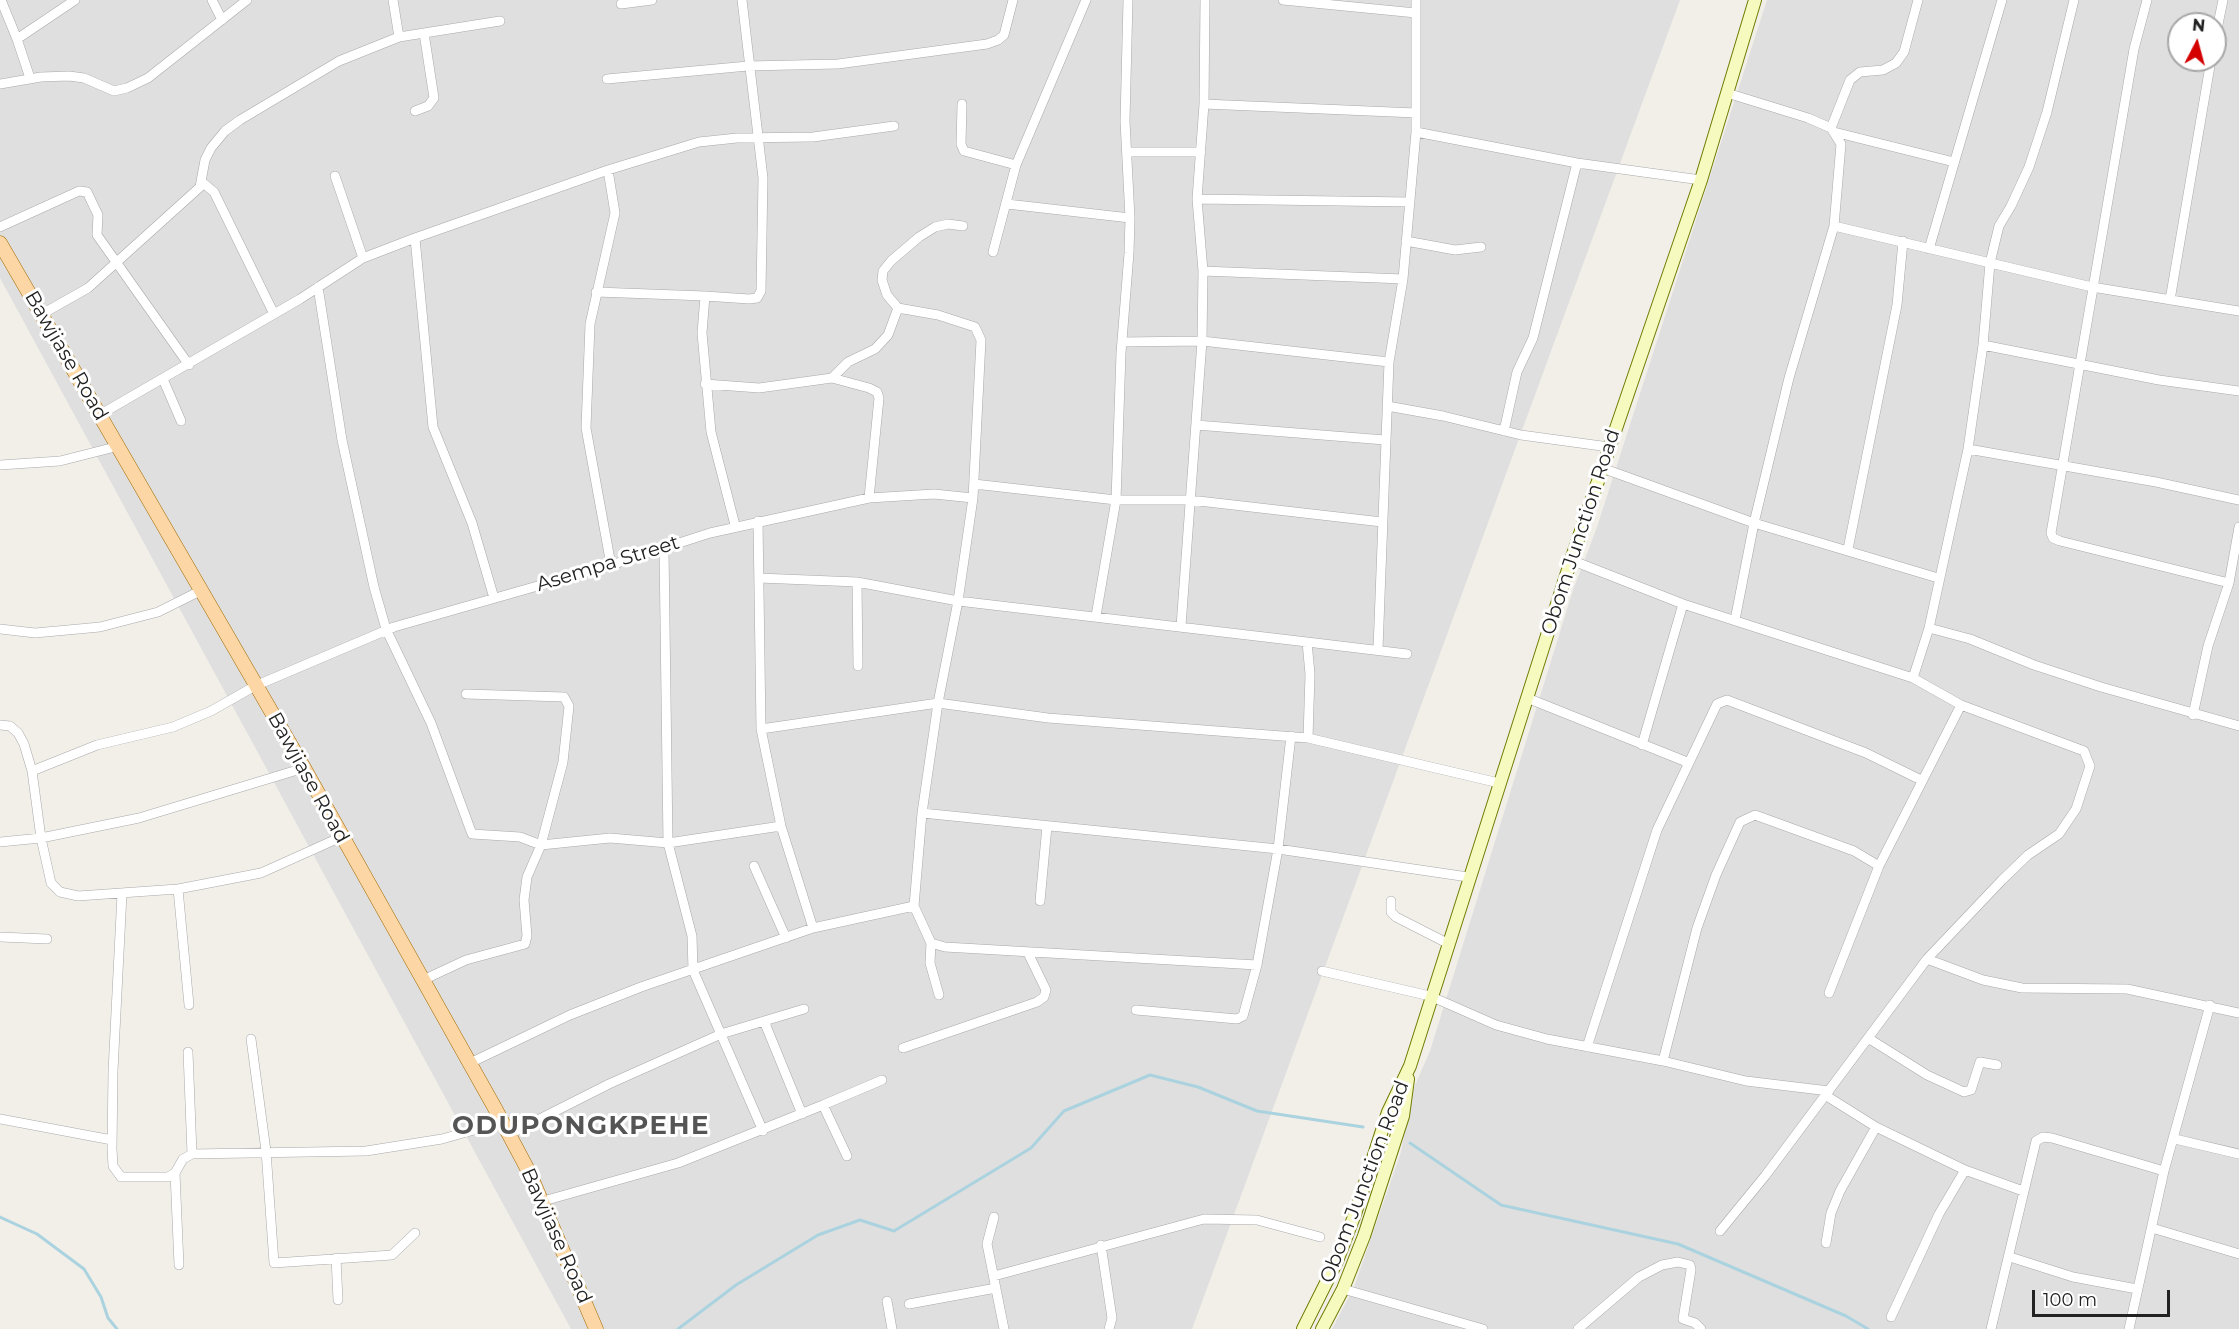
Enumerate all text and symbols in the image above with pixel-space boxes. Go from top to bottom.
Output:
north arrow [2167,12,2227,72]
text: N [2191,15,2206,36]
street label: Bawjiase Road [19,287,113,425]
street label: Obom Junction Road [1536,426,1626,638]
street label: Asempa Street [534,531,682,597]
street label: Bawjiase Road [262,708,354,848]
street label: Obom Junction Road [1315,1077,1415,1287]
district label: ODUPONGKPEHE [452,1110,710,1142]
street label: Bawjiase Road [515,1164,597,1308]
scale bar [2035,1278,2173,1316]
text: 100 m [2043,1289,2097,1311]

